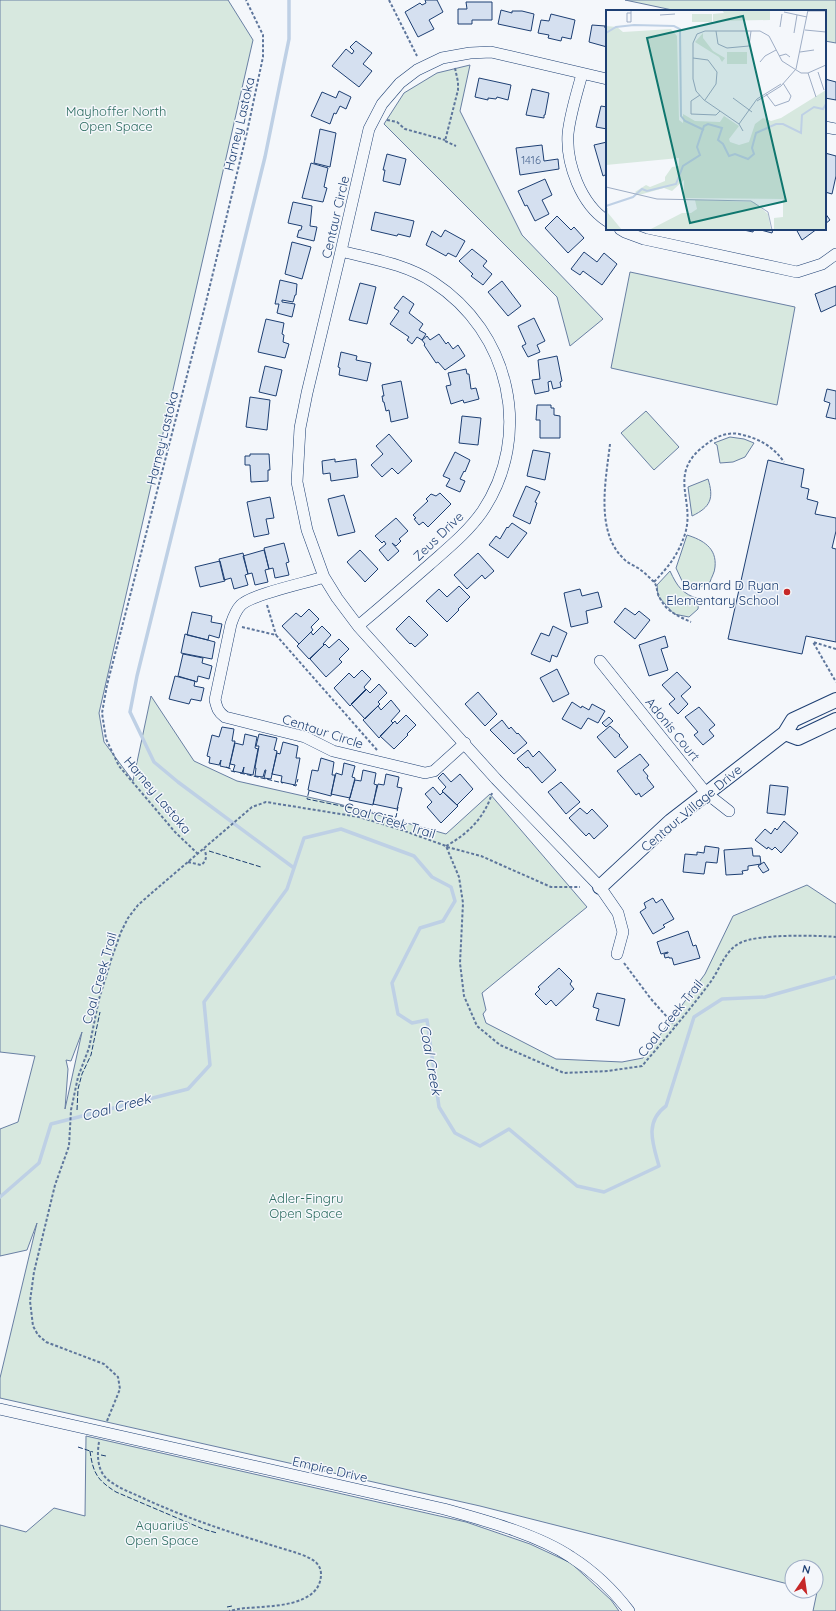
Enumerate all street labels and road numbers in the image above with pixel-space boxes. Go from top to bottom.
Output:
street label: Harney Lastoka [220,76,258,172]
street label: Centaur Circle [318,174,352,260]
street label: Harney Lastoka [143,390,181,486]
street label: Zeus Drive [409,508,467,564]
street label: Adonis Court [642,694,704,764]
street label: Centaur Circle [280,710,366,752]
street label: Harney Lastoka [121,753,195,837]
street label: Centaur Village Drive [637,761,745,855]
street label: Coal Creek Trail [342,799,438,841]
street label: Coal Creek Trail [78,930,120,1026]
street label: Coal Creek Trail [634,976,706,1060]
street label: Empire Drive [291,1453,369,1485]

